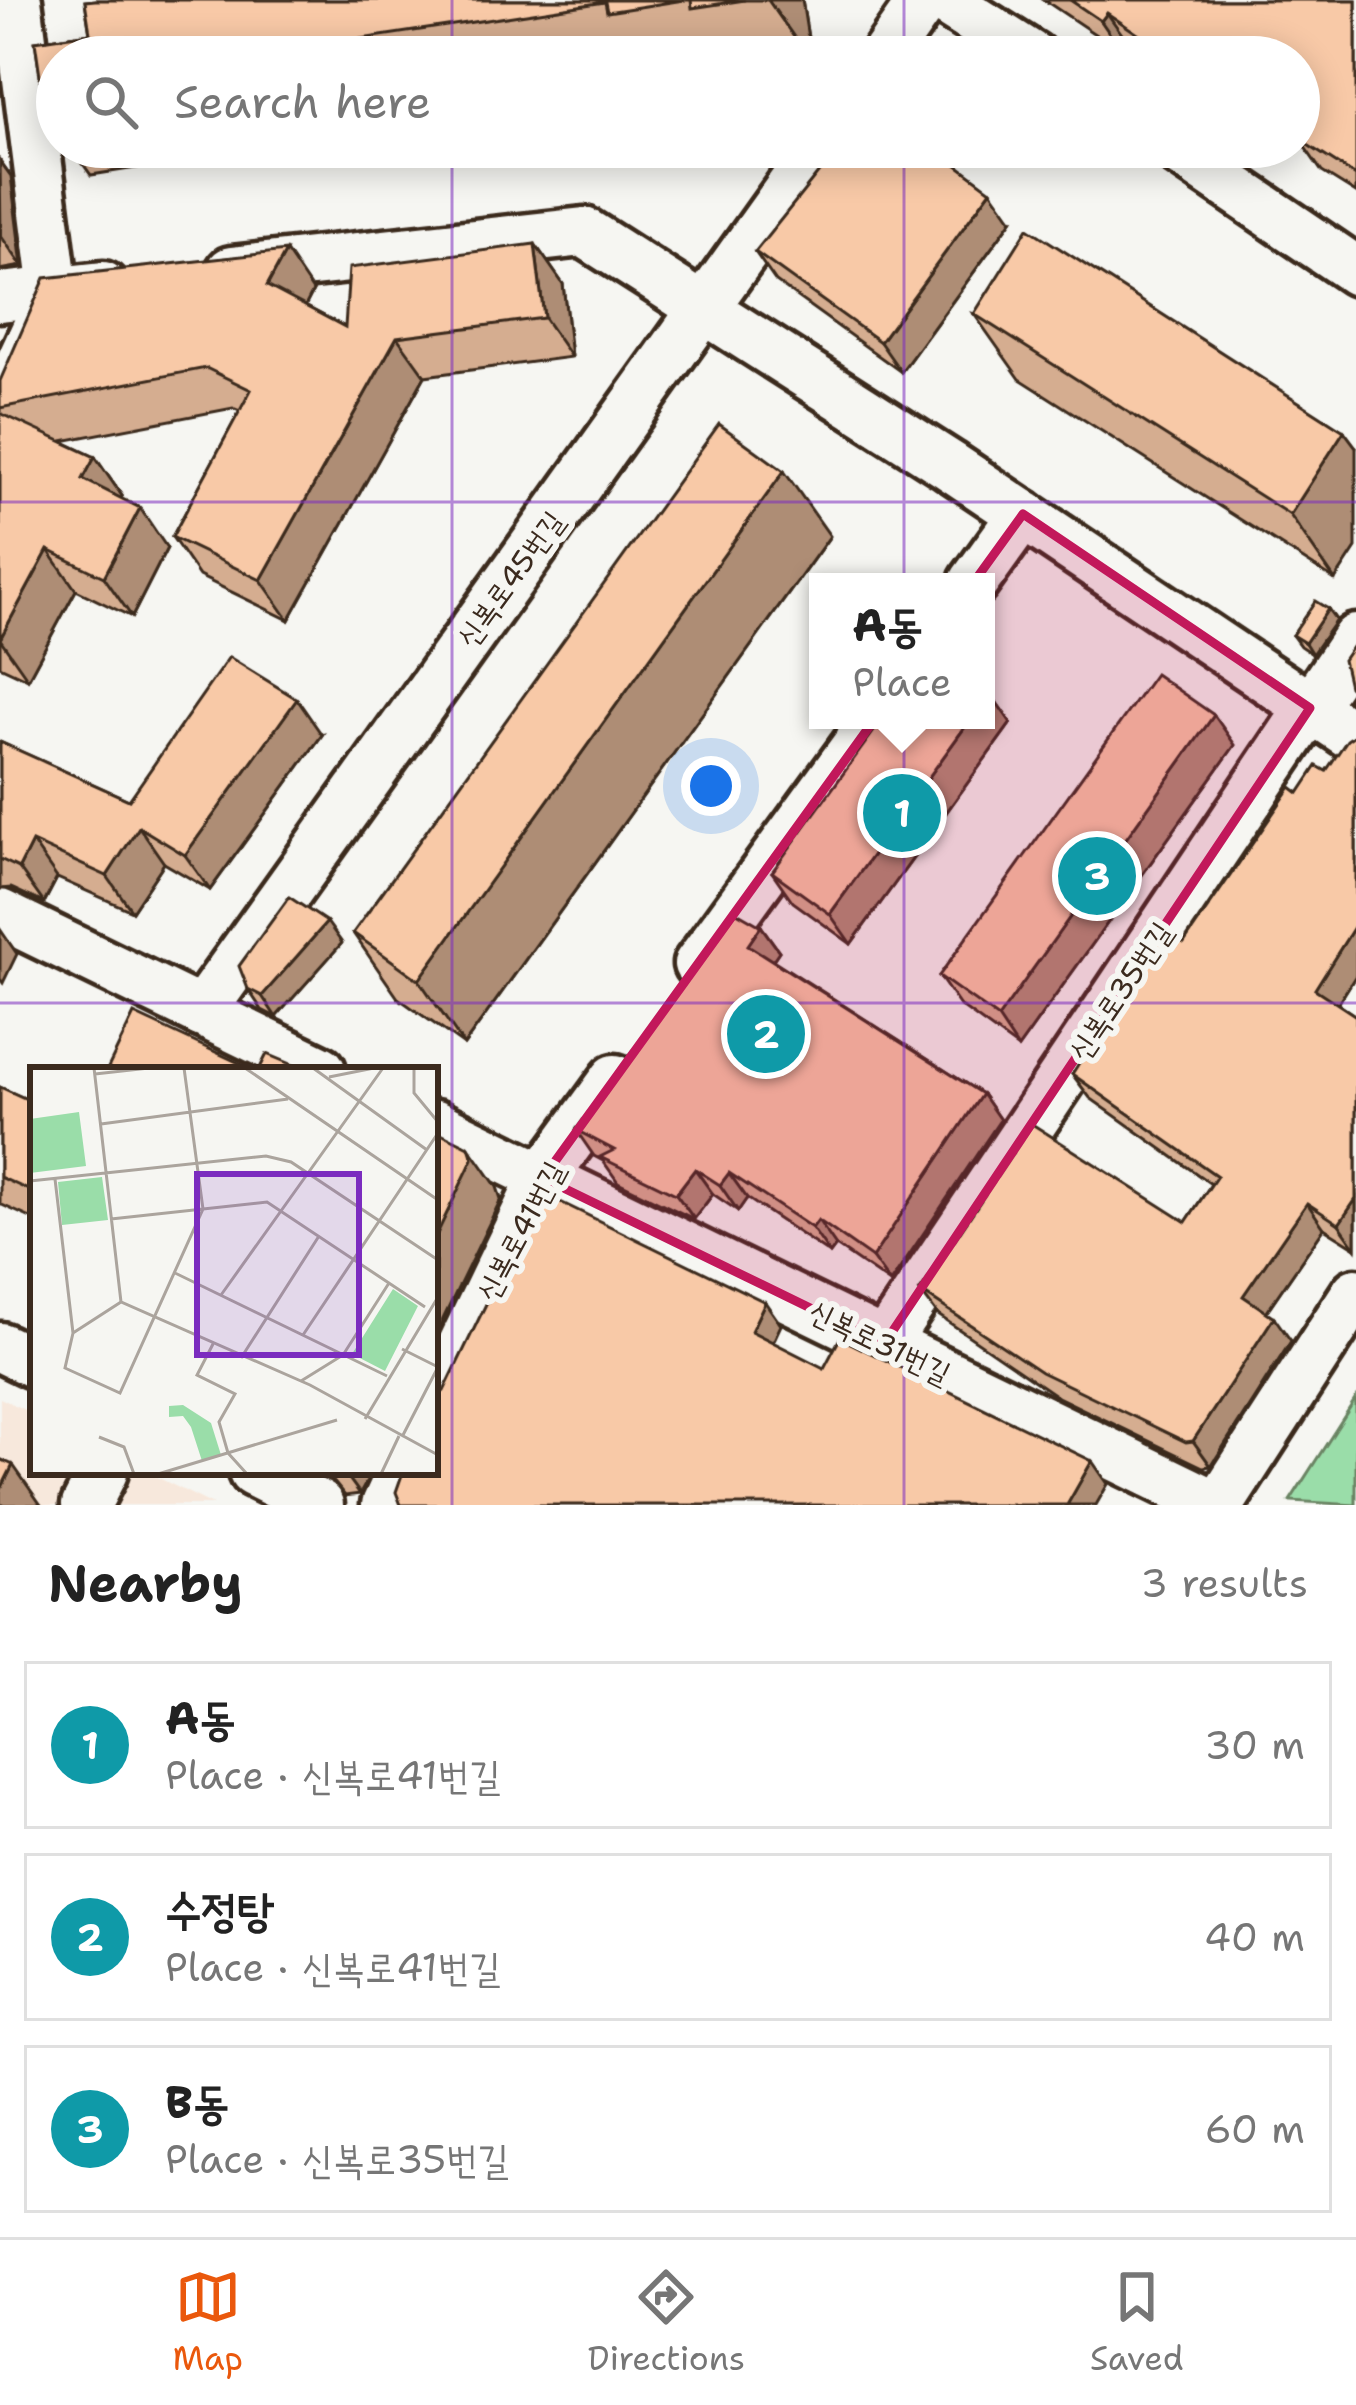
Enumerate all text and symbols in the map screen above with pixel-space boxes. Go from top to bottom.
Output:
search box [36,36,1320,168]
icon: search [78,69,144,135]
text: Search here [174,72,431,132]
street label: 신복로45번길 [447,503,573,655]
popup [809,573,995,729]
text: A동 [852,595,923,655]
text: Place [852,656,952,708]
your location [681,756,741,816]
pin: 1 [863,768,941,858]
pin: 3 [1058,831,1136,921]
street label: 신복로35번길 [1058,914,1182,1068]
pin: 2 [727,989,805,1079]
inset map [30,1067,438,1475]
street label: 신복로41번길 [466,1154,574,1308]
street label: 신복로31번길 [802,1290,958,1394]
text: Nearby [48,1549,243,1617]
text: 3 results [1141,1557,1308,1609]
text: A동 [165,1688,236,1748]
text: 1 [81,1719,99,1771]
text: 30 m [1204,1719,1305,1771]
text: Place · 신복로41번길 [165,1749,501,1801]
text: 수정탕 [165,1880,274,1940]
text: 2 [76,1911,104,1963]
text: 40 m [1204,1911,1305,1963]
text: Place · 신복로41번길 [165,1941,501,1993]
text: B동 [165,2072,229,2132]
text: 3 [76,2103,104,2155]
text: 60 m [1205,2103,1305,2155]
text: Place · 신복로35번길 [165,2133,509,2185]
tab: Map [172,2264,243,2381]
tab: Directions [588,2264,745,2381]
tab: Saved [1090,2264,1184,2381]

